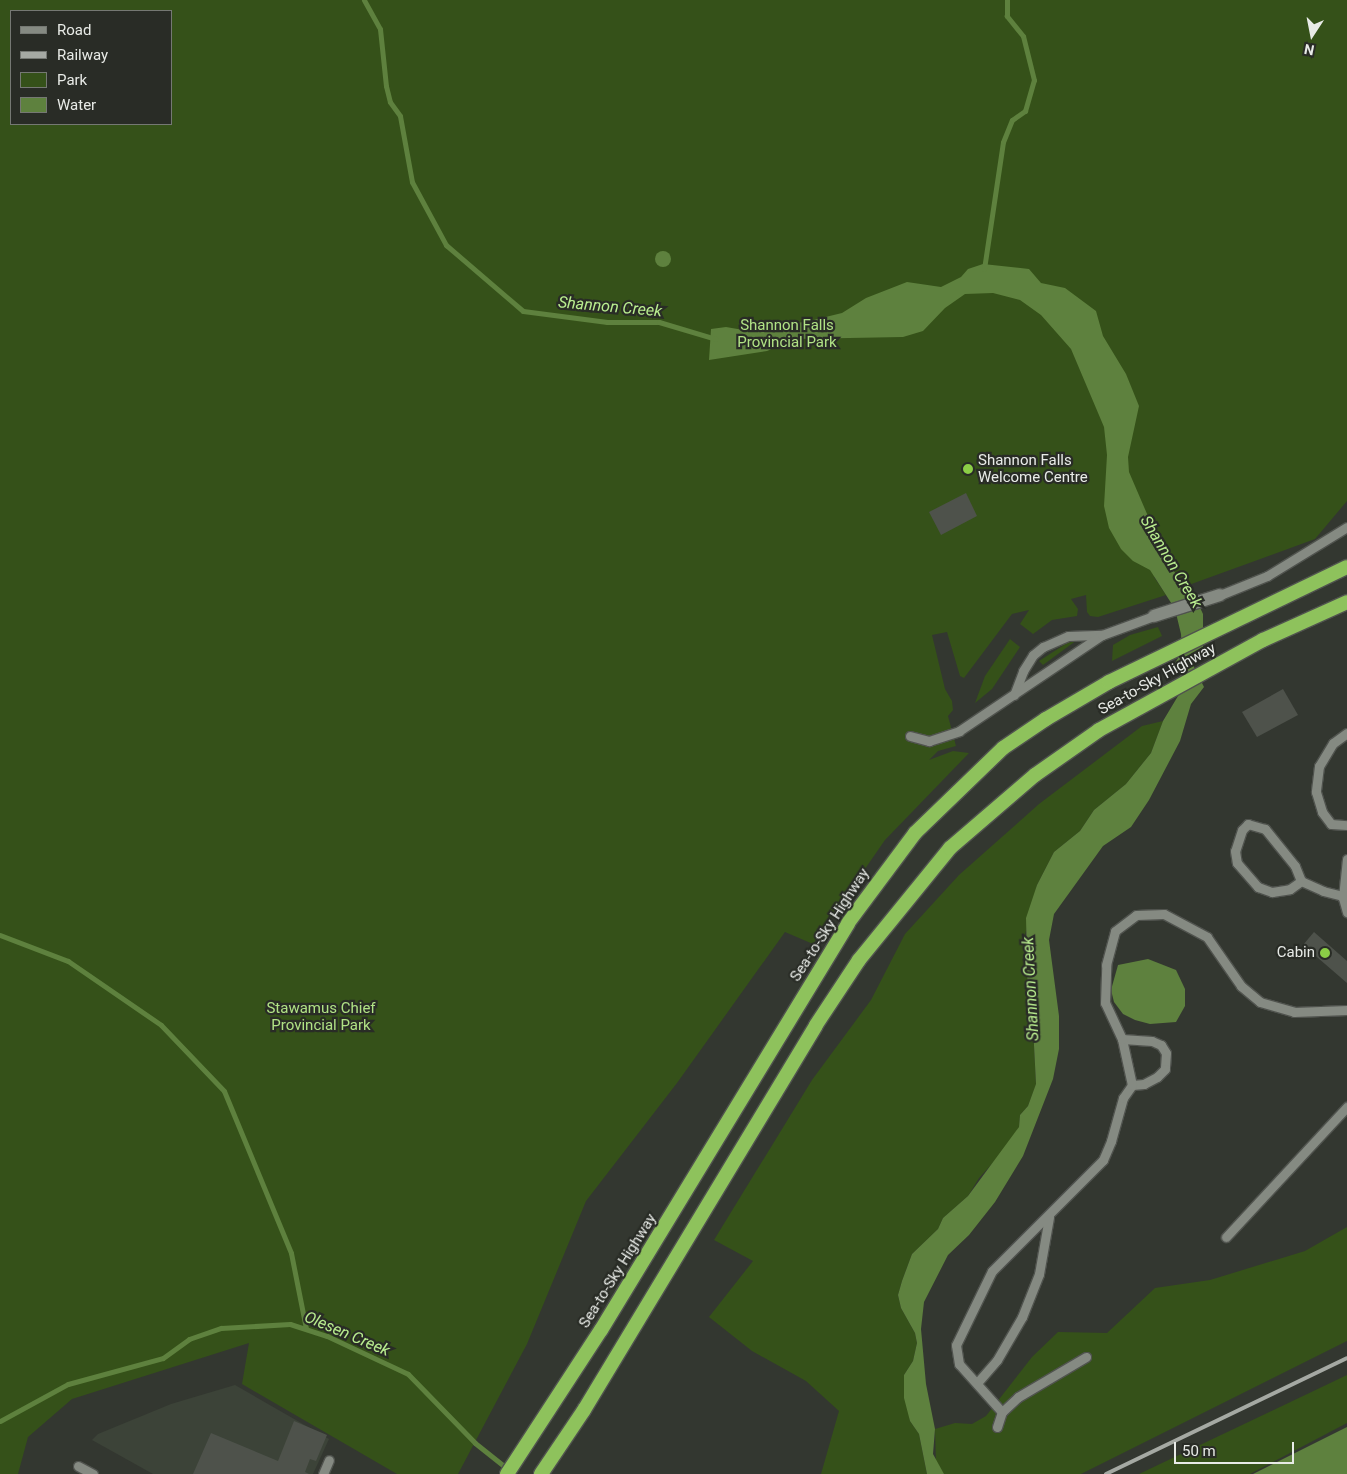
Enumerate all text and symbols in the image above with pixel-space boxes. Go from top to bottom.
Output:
legend [10,10,172,125]
north arrow [1287,10,1337,60]
text: Road [57,21,91,39]
text: N [1303,41,1316,59]
text: Railway [57,46,108,64]
text: Park [57,71,87,89]
text: Water [57,96,96,114]
water label: Shannon Creek [557,293,663,321]
park label: Shannon Falls Provincial Park [737,316,837,351]
place label: Shannon Falls Welcome Centre [978,451,1088,486]
marker: Shannon Falls Welcome Centre [962,463,974,475]
water label: Shannon Creek [1136,512,1206,612]
street label: Sea-to-Sky Highway [1095,639,1219,719]
street label: Sea-to-Sky Highway [787,865,873,985]
water label: Shannon Creek [1019,936,1043,1042]
place label: Cabin [1277,944,1315,962]
marker: Cabin [1319,947,1331,959]
park label: Stawamus Chief Provincial Park [266,999,376,1034]
street label: Sea-to-Sky Highway [576,1211,660,1331]
water label: Olesen Creek [301,1307,393,1361]
scale bar [1177,1432,1297,1464]
text: 50 m [1182,1442,1216,1460]

